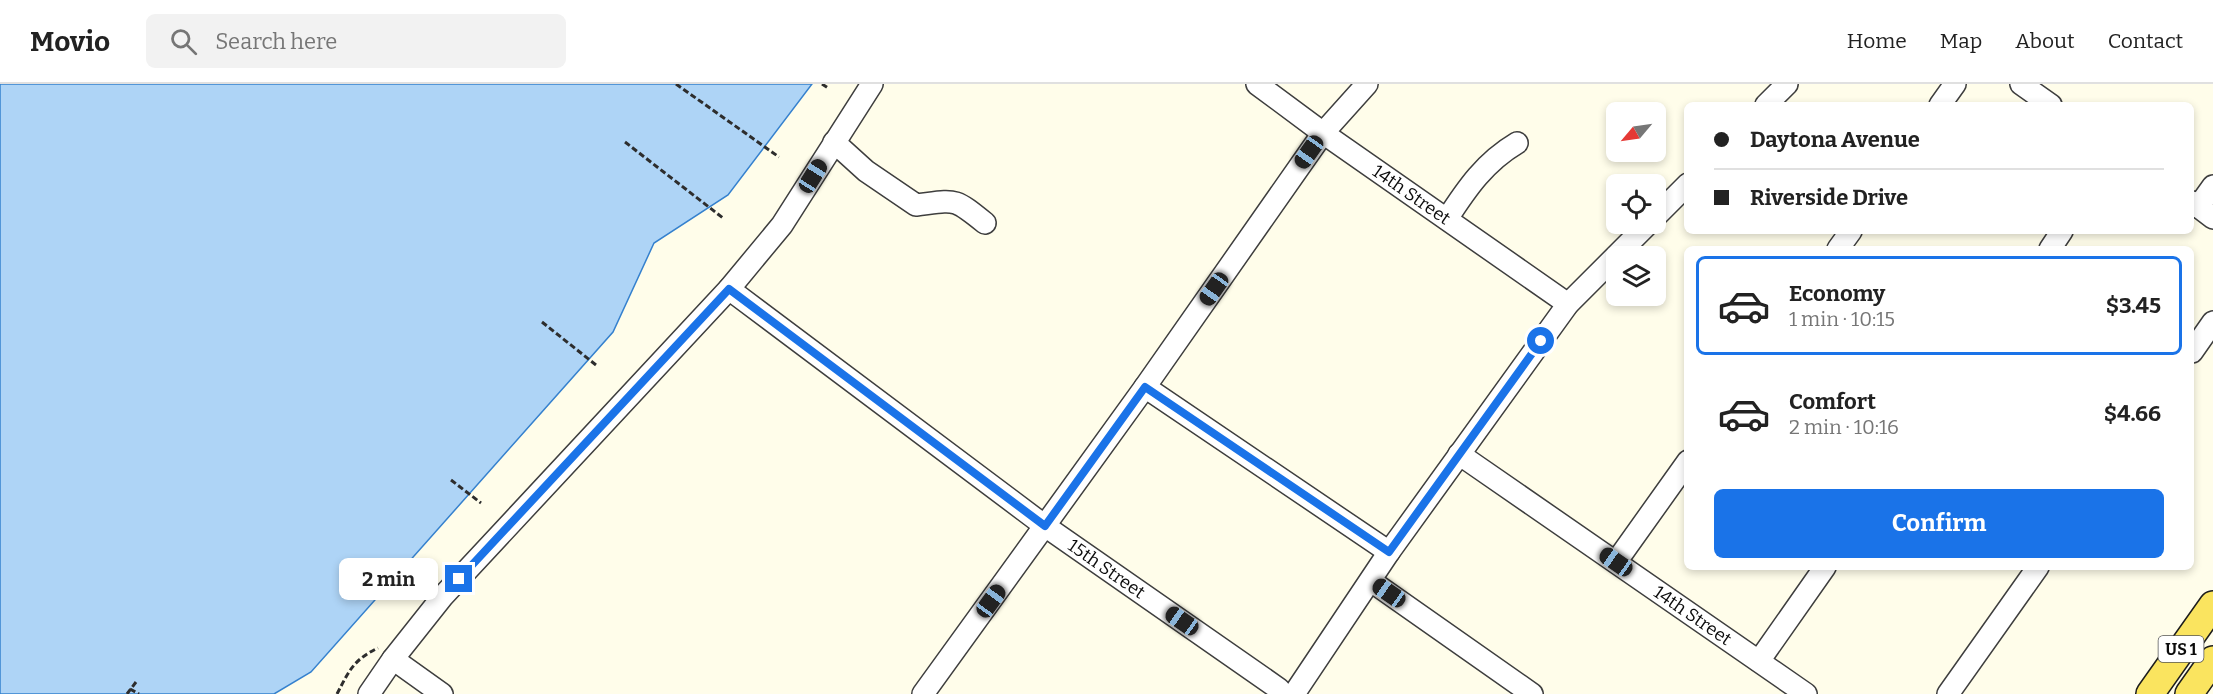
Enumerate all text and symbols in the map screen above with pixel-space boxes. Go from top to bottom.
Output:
search box [146,14,566,68]
text: Movio [30,25,110,58]
icon: search [167,25,200,58]
text: Search here [215,28,337,55]
text: Home [1847,28,1907,54]
text: Map [1940,28,1982,54]
text: About [2015,28,2075,54]
text: Contact [2108,28,2183,54]
north arrow [1606,102,1666,162]
map controls [1606,102,1666,306]
text: Daytona Avenue [1750,126,1920,153]
car [1291,132,1327,172]
car [796,156,830,196]
street label: 14th Street [1368,160,1455,230]
button: locate [1606,174,1666,234]
text: Riverside Drive [1750,184,1908,211]
button: layers [1606,246,1666,306]
car [1196,269,1232,309]
icon: car [1717,279,1771,333]
text: Economy [1789,280,1885,307]
text: $3.45 [2106,292,2161,319]
text: 1 min · 10:15 [1789,307,1895,331]
route start [1527,327,1554,354]
icon: car [1717,387,1771,441]
text: Comfort [1789,388,1876,415]
text: $4.66 [2104,400,2161,427]
text: 2 min · 10:16 [1789,415,1899,439]
button: Confirm [1714,489,2164,558]
street label: 15th Street [1064,534,1150,604]
car [1596,544,1636,580]
callout: 2 min [339,558,438,600]
route end [445,565,472,592]
text: 2 min [362,567,415,591]
car [1369,575,1409,611]
car [973,581,1009,621]
street label: 14th Street [1649,581,1736,650]
car [1162,603,1202,639]
road number: US 1 [2158,636,2204,662]

